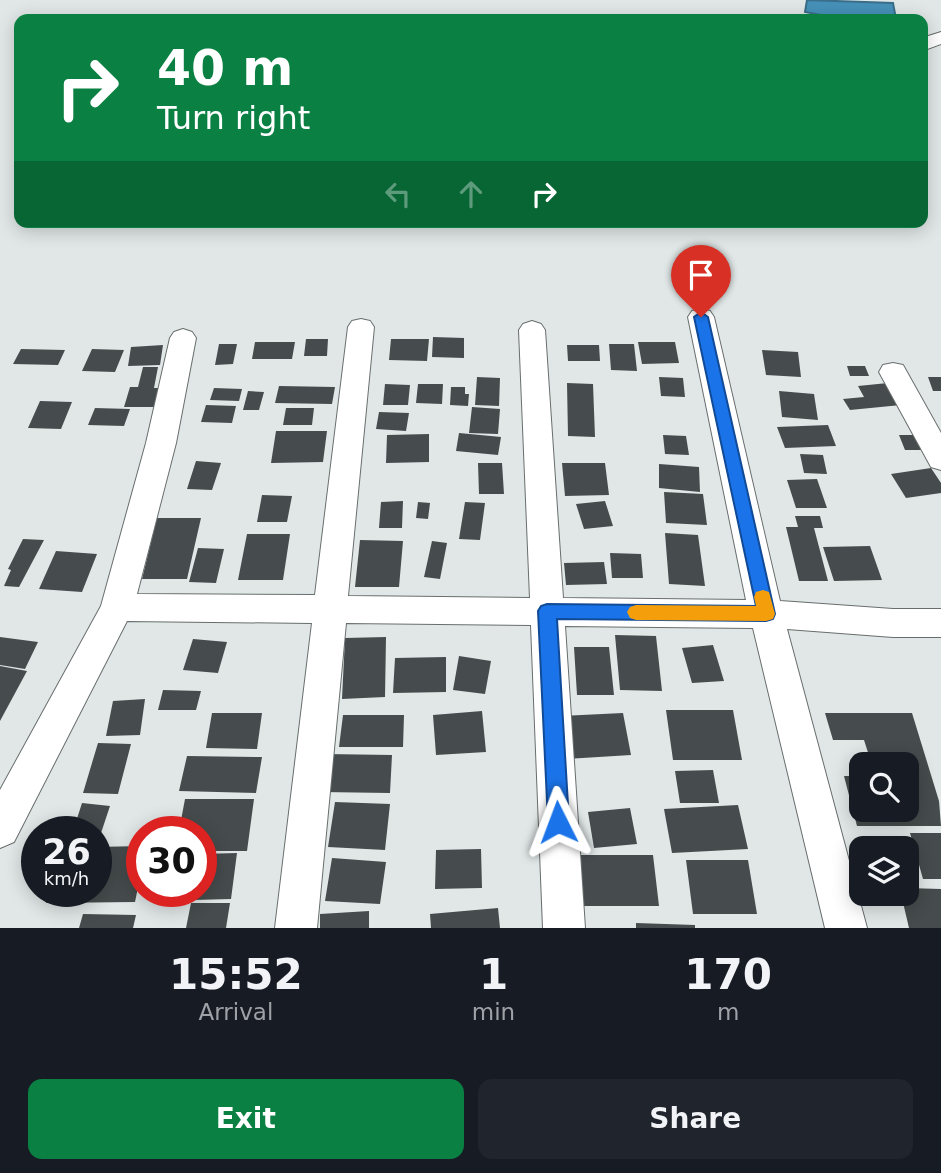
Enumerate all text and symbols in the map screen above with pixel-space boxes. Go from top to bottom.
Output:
text: 40 m [157,40,293,97]
icon: right [42,42,133,133]
text: Turn right [157,99,310,137]
icon: left [379,175,417,213]
icon: ahead [452,175,490,213]
icon: right [525,175,563,213]
pin [671,245,731,317]
icon: arrive [682,256,720,294]
map controls [849,752,919,906]
button: search [849,752,919,822]
position arrow [521,785,595,859]
speed limit sign: 30 [126,816,217,907]
text: 26 [42,832,91,872]
button: layers [849,836,919,906]
text: km/h [44,868,89,889]
text: 15:52 [169,950,303,999]
text: 1 [479,950,508,999]
text: 170 [684,950,772,999]
text: Arrival [199,999,273,1025]
text: min [472,999,515,1025]
text: m [717,999,739,1025]
button: Exit [28,1079,464,1159]
button: Share [478,1079,913,1159]

